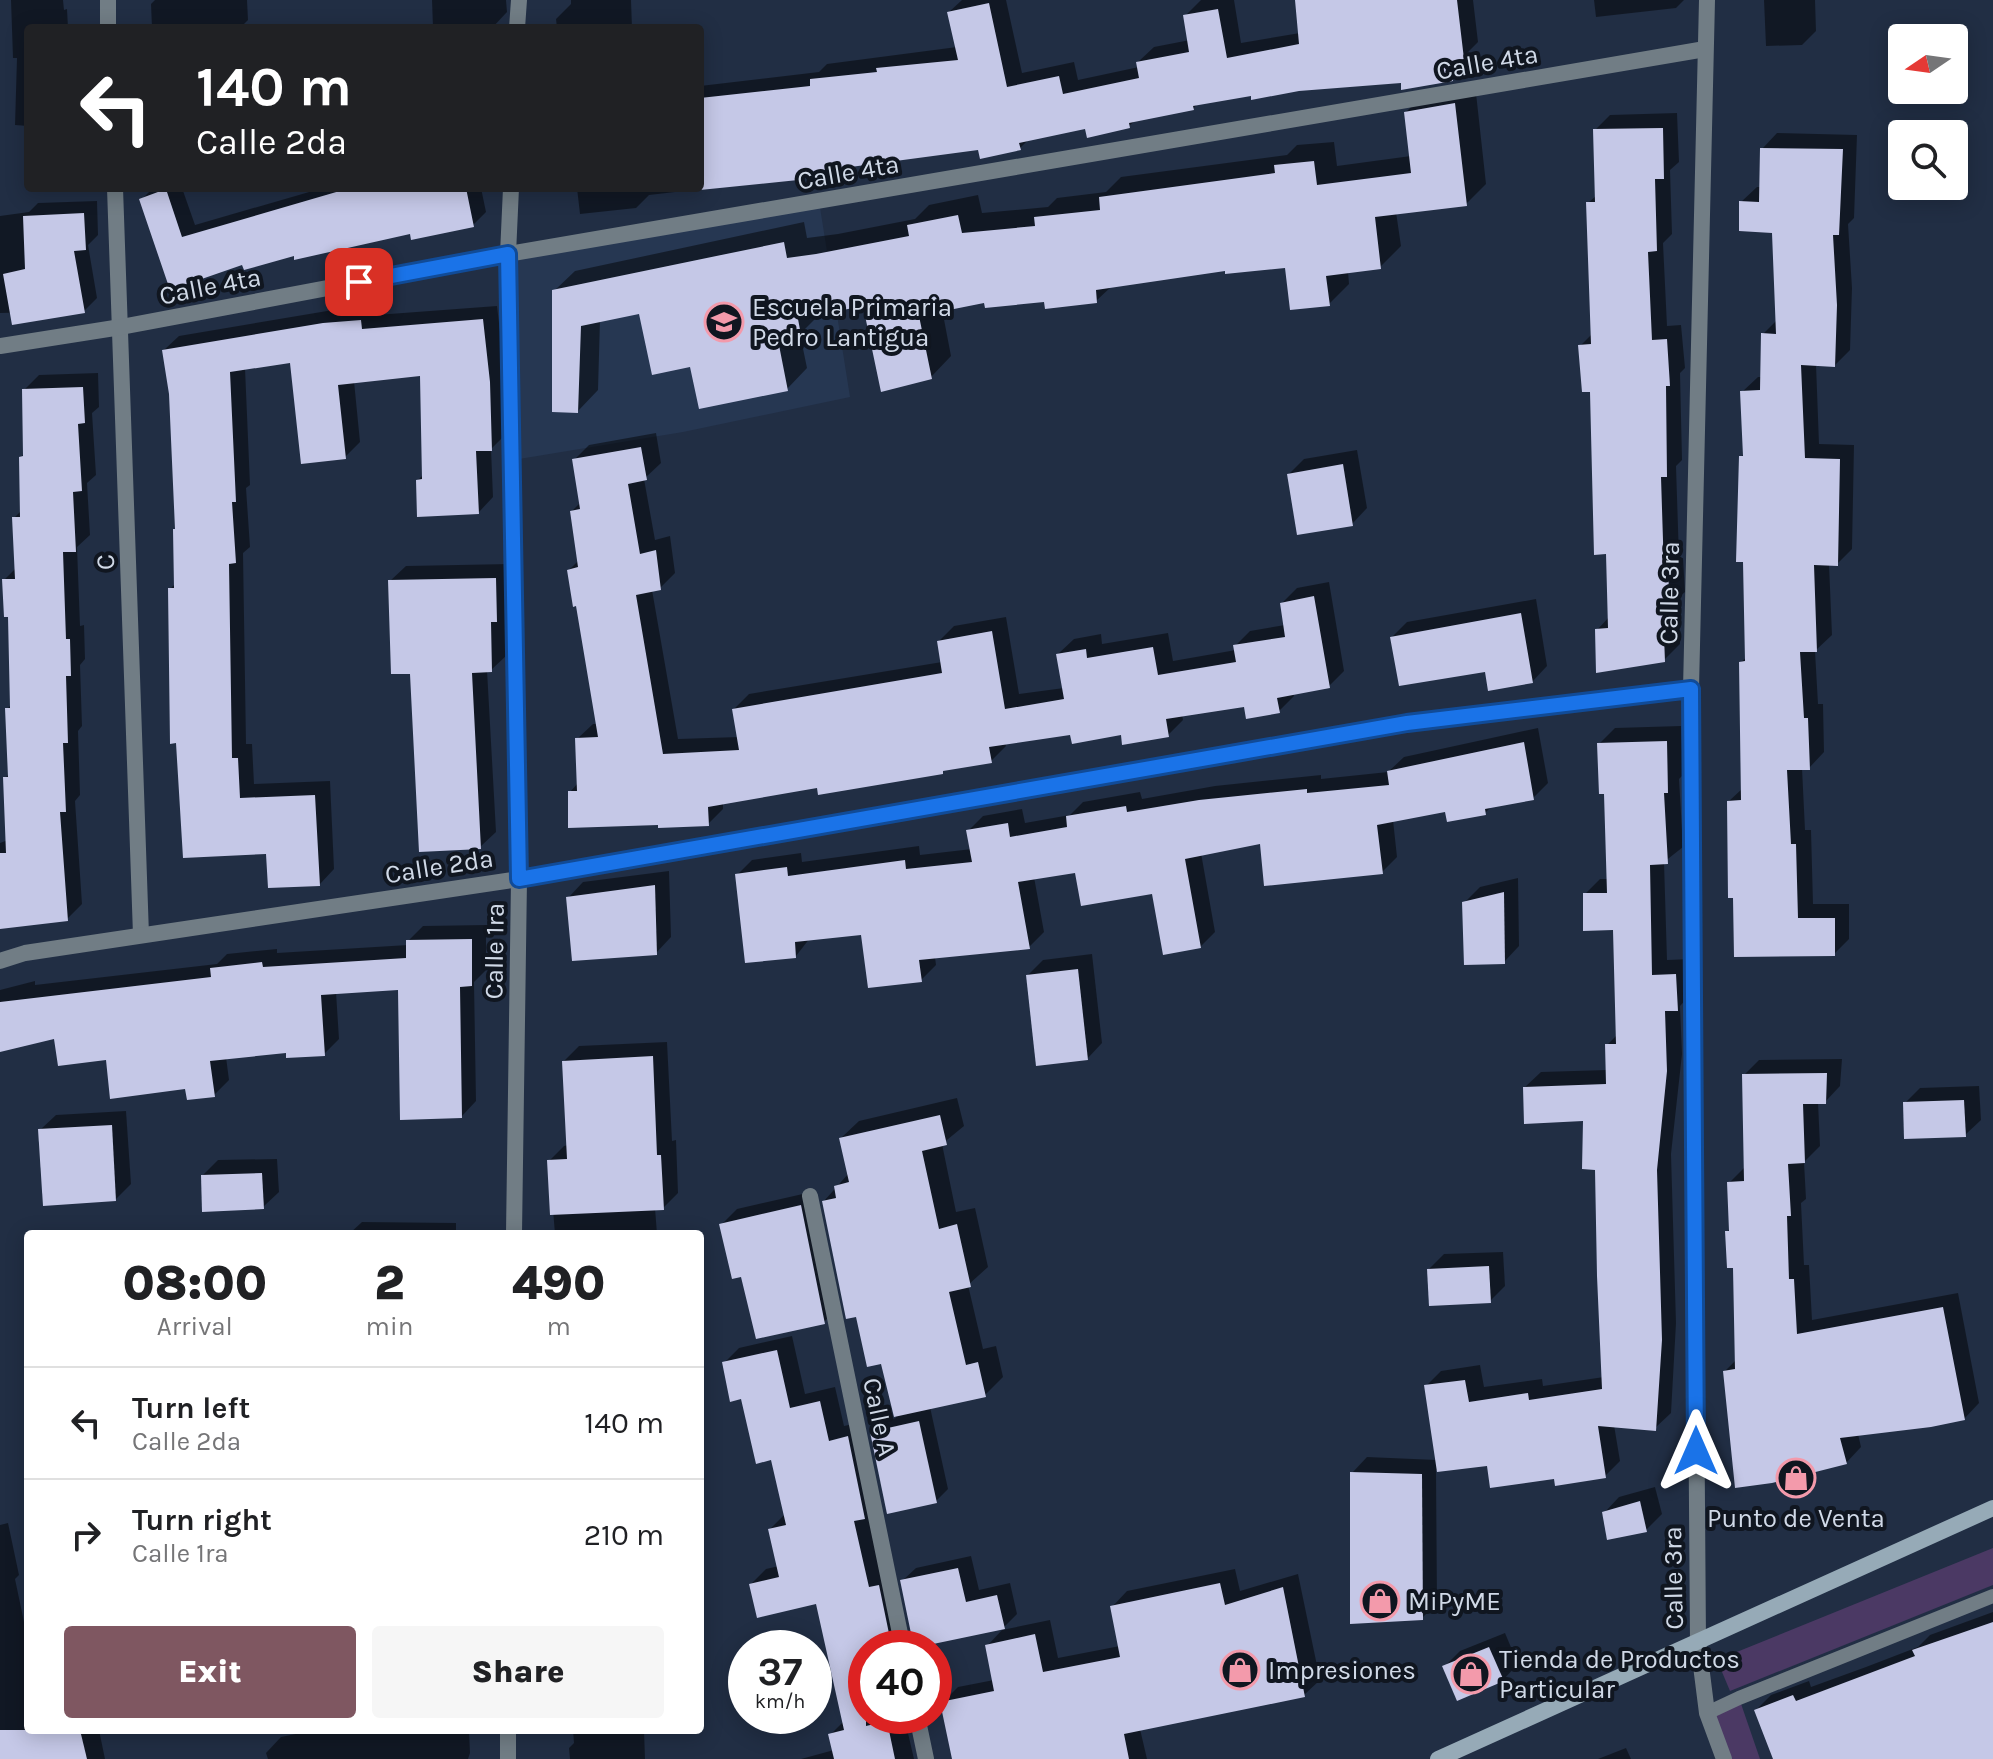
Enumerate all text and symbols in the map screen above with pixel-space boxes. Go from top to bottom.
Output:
north arrow [1888,24,1968,104]
map controls [1888,24,1968,200]
street label: Calle 4ta [1434,38,1540,87]
text: 140 m [196,54,352,119]
icon: left [64,56,168,160]
button: search [1888,120,1968,200]
text: Calle 2da [196,121,347,163]
street label: Calle 4ta [795,148,901,197]
pin [325,248,393,316]
icon: arrive [337,260,381,304]
street label: Calle 4ta [157,261,264,312]
place label: Escuela Primaria Pedro Lantigua [752,292,952,353]
school or university icon: Escuela Primaria Pedro Lantigua [703,301,745,343]
street label: Calle 3ra [1653,541,1686,645]
street label: C [90,553,121,570]
street label: Calle 2da [383,843,495,890]
street label: Calle 1ra [478,902,511,1000]
text: 08:00 [123,1255,267,1311]
text: 2 [374,1255,405,1311]
text: 490 [512,1255,605,1311]
text: Arrival [157,1311,233,1342]
text: min [366,1311,413,1342]
text: m [546,1311,571,1342]
street label: Calle A [856,1375,903,1459]
text: Turn left [132,1390,250,1426]
icon: left [64,1401,108,1445]
text: 140 m [584,1405,664,1441]
position arrow [1654,1409,1738,1493]
text: Calle 2da [132,1426,241,1457]
shop icon: Punto de Venta [1775,1457,1817,1499]
text: Turn right [132,1502,272,1538]
place label: Punto de Venta [1707,1503,1885,1534]
icon: right [64,1513,108,1557]
text: 210 m [584,1517,664,1553]
street label: Calle 3ra [1657,1526,1690,1630]
text: Calle 1ra [132,1538,229,1569]
shop icon: MiPyME [1359,1580,1401,1622]
place label: MiPyME [1408,1586,1501,1617]
button: Exit [64,1626,356,1718]
button: Share [372,1626,664,1718]
speed limit sign: 40 [848,1630,952,1734]
place label: Tienda de Productos Particular [1499,1644,1740,1705]
text: 37 [758,1648,802,1695]
shop icon: Impresiones [1219,1649,1261,1691]
shop icon: Tienda de Productos Particular [1450,1653,1492,1695]
place label: Impresiones [1268,1655,1416,1686]
text: km/h [755,1690,805,1713]

